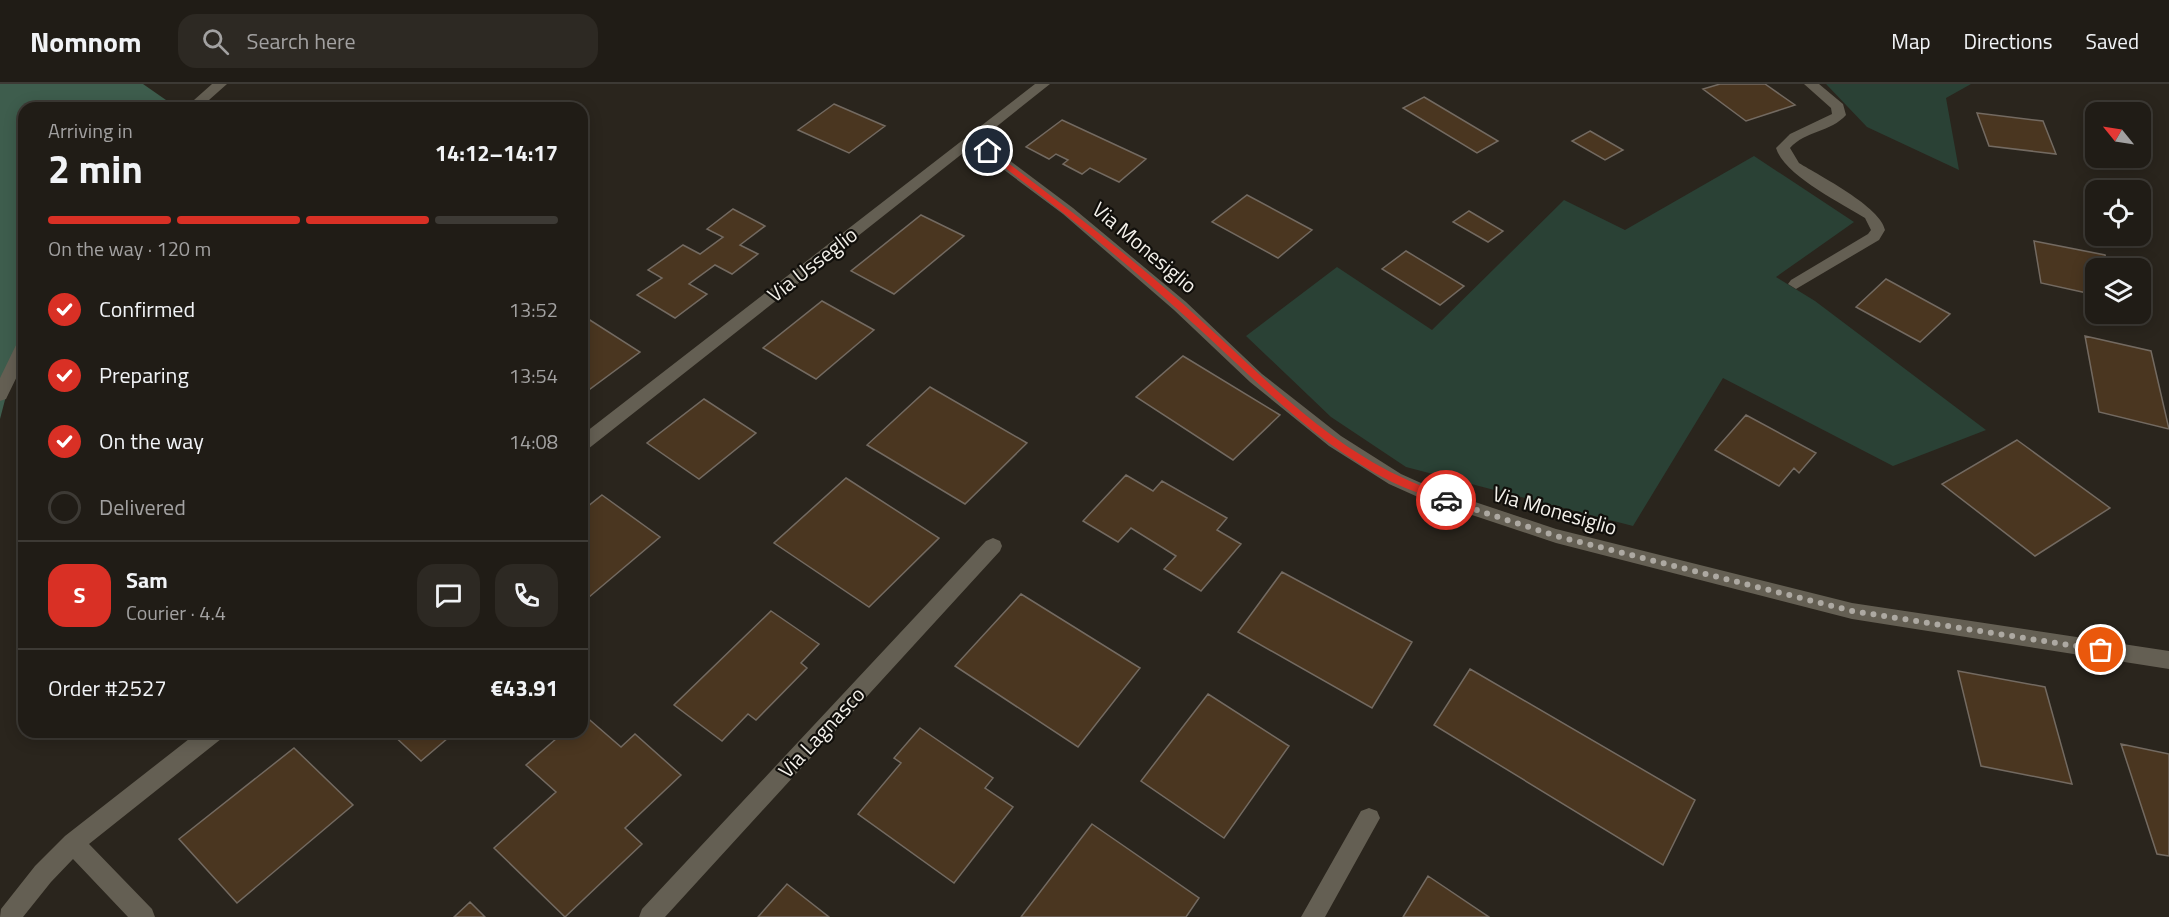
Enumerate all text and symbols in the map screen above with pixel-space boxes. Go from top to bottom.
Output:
search box [178,14,598,68]
text: Nomnom [30,20,142,63]
text: Search here [247,24,356,58]
icon: search [199,25,232,58]
text: Map [1891,25,1931,57]
text: Directions [1964,25,2053,57]
text: Saved [2086,25,2139,57]
north arrow [2085,102,2151,168]
map controls [2085,102,2151,324]
text: Arriving in [48,115,133,146]
pin [962,125,1013,176]
icon: home [971,134,1004,167]
text: 14:12–14:17 [435,136,558,170]
text: 2 min [48,139,143,198]
button: locate [2085,180,2151,246]
street label: Via Monesiglio [1086,194,1204,300]
street label: Via Usseglio [760,218,864,310]
text: On the way · 120 m [48,233,211,264]
button: layers [2085,258,2151,324]
text: Confirmed [99,292,195,326]
icon: check [48,293,81,326]
text: 13:52 [509,294,558,325]
text: Preparing [99,358,189,392]
icon: check [48,359,81,392]
text: 13:54 [509,360,558,391]
text: On the way [99,424,204,458]
icon: check [48,425,81,458]
text: 14:08 [509,426,558,457]
courier [1416,470,1476,530]
street label: Via Monesiglio [1489,477,1621,543]
icon: car [1430,484,1463,517]
text: Delivered [99,490,186,524]
text: Sam [126,563,168,597]
button: chat [417,564,480,627]
button: phone [495,564,558,627]
text: S [74,578,85,612]
text: Courier · 4.4 [126,597,226,628]
pin [2075,624,2126,675]
icon: bag [2084,633,2117,666]
text: Order #2527 [48,671,167,705]
text: €43.91 [491,671,558,705]
street label: Via Lagnasco [770,679,872,785]

